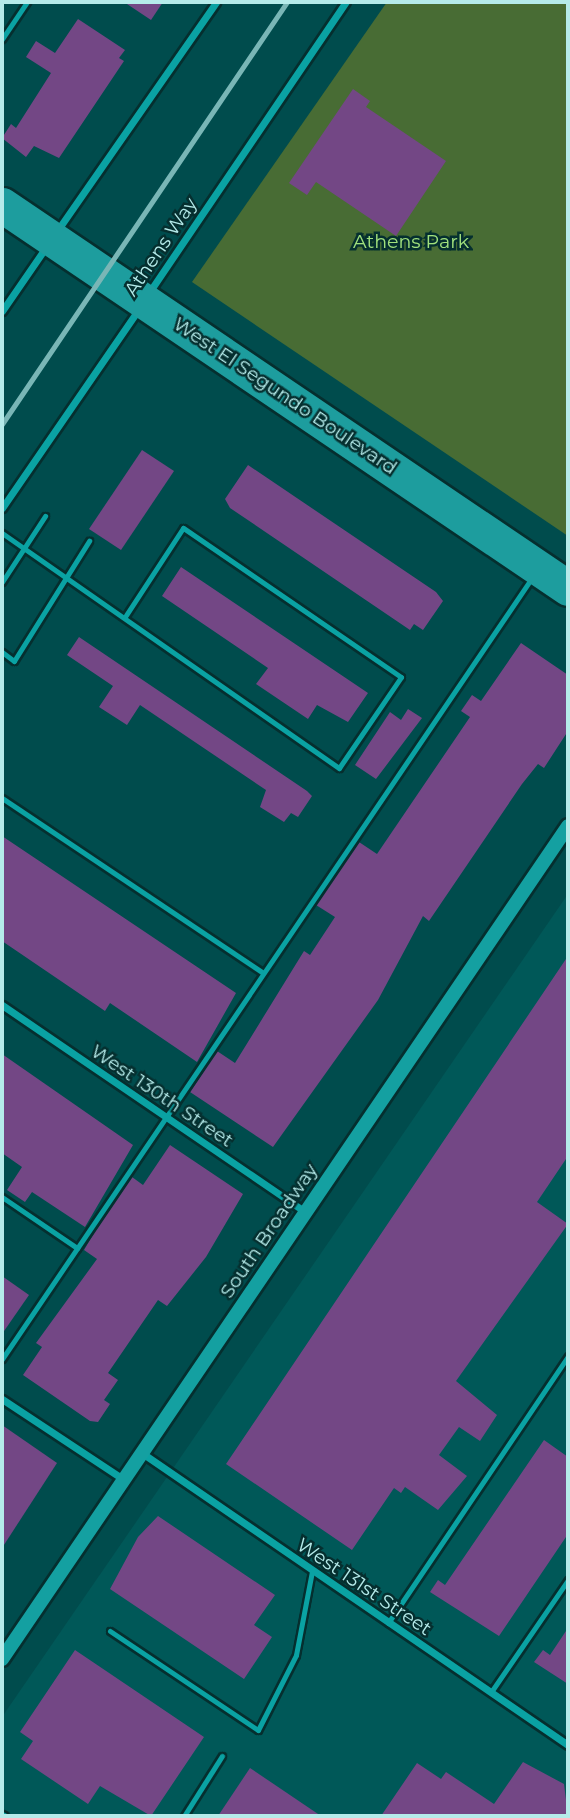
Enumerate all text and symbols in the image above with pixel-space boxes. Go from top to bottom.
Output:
street label: Athens Way [120,193,202,301]
park label: Athens Park [353,231,469,253]
street label: West El Segundo Boulevard [169,313,401,479]
street label: West 130th Street [86,1040,238,1152]
street label: South Broadway [216,1160,322,1302]
street label: West 131st Street [292,1534,436,1640]

